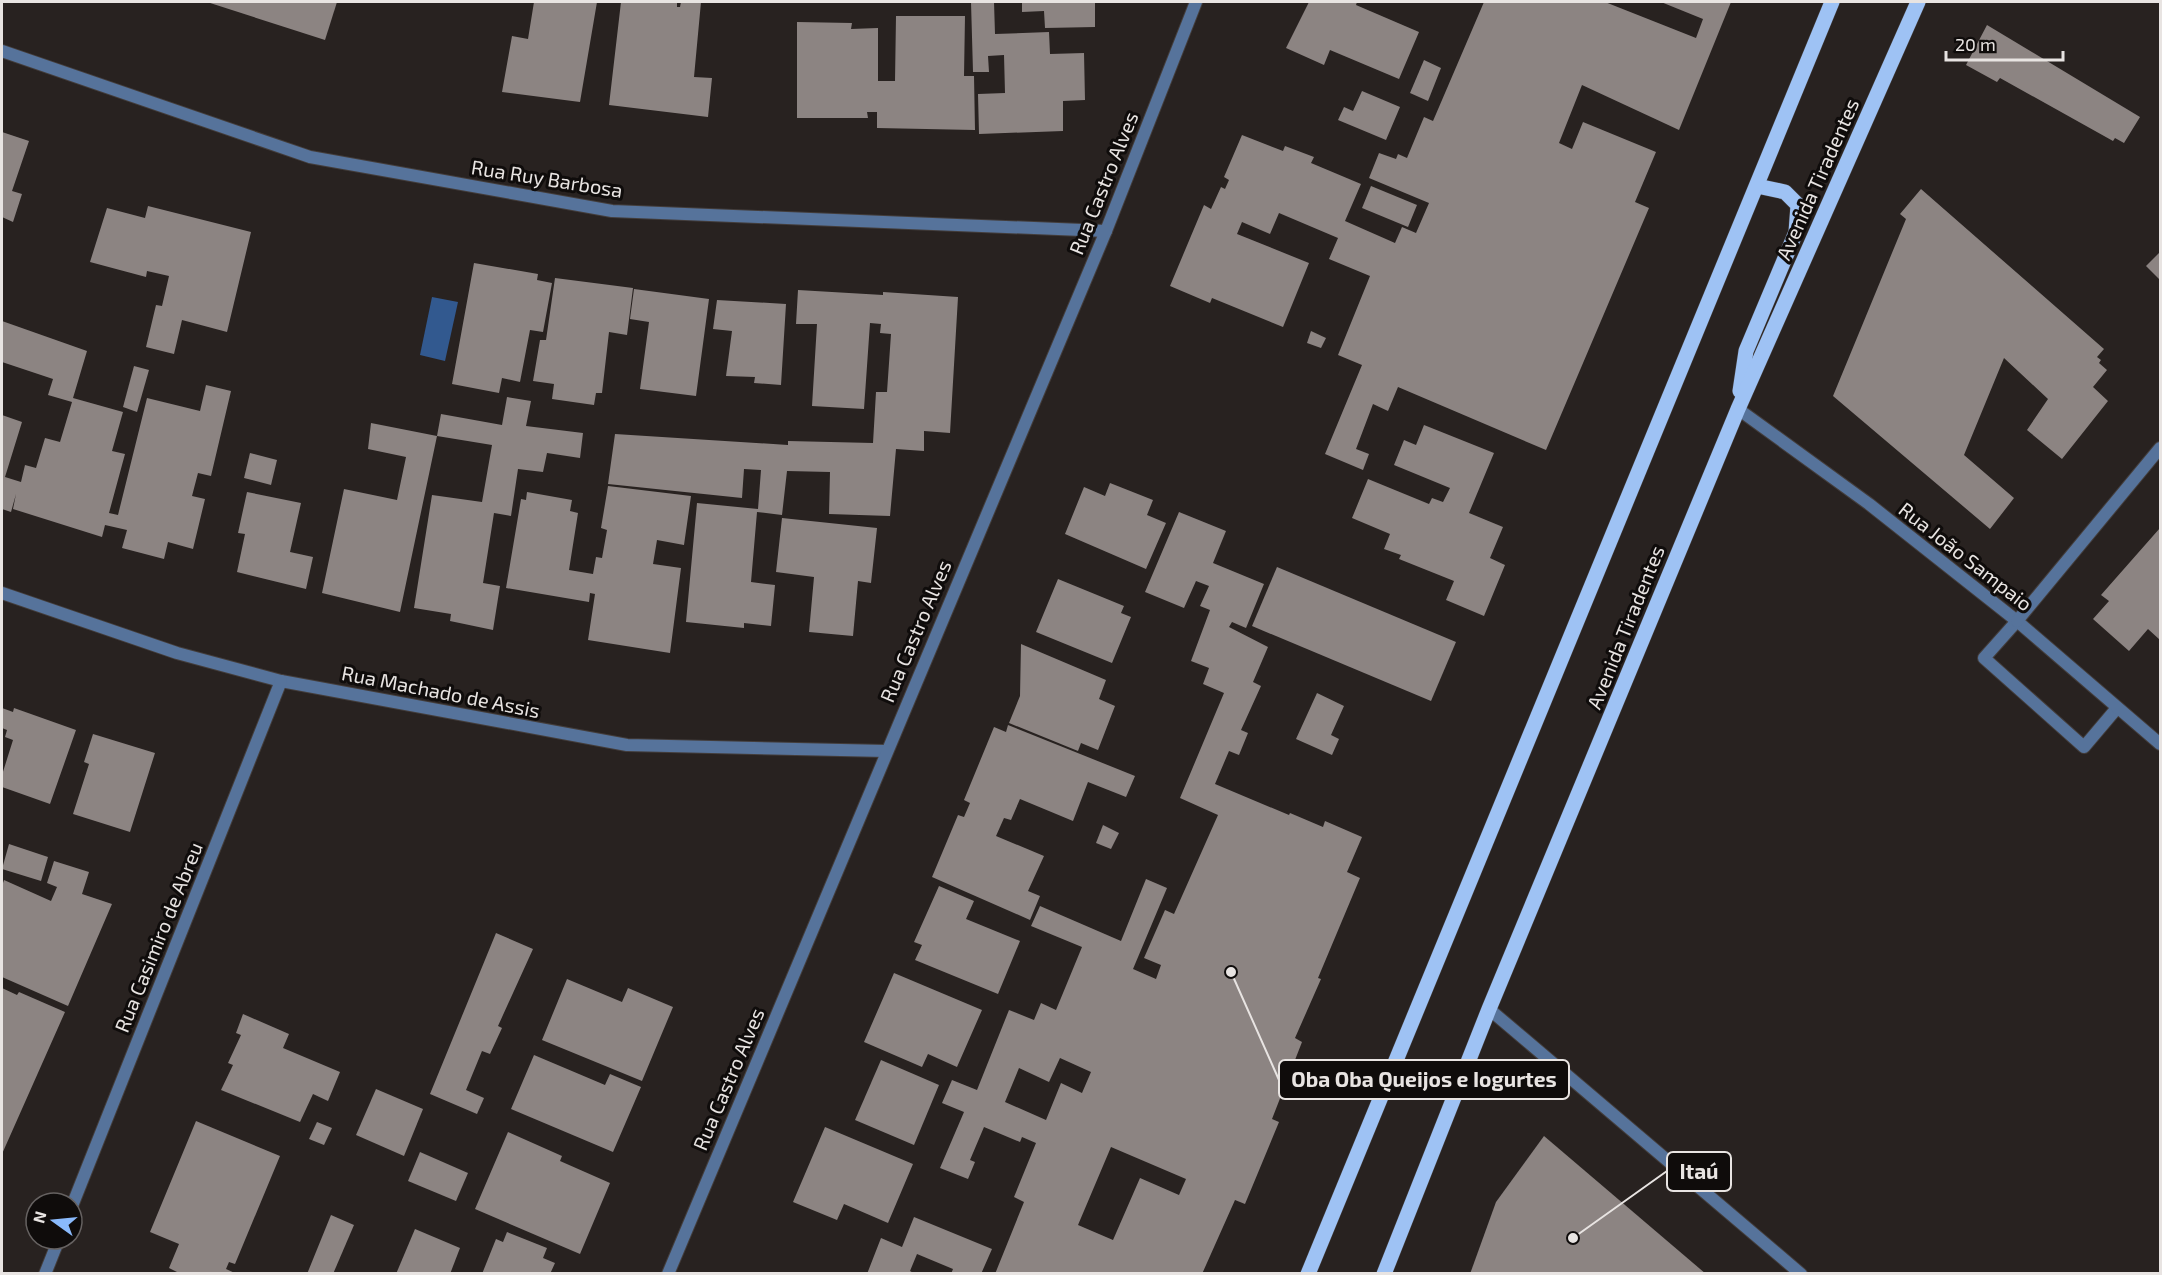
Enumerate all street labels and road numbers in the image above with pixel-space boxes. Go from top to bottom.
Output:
street label: Avenida Tiradentes [1771,95,1863,263]
street label: Rua Castro Alves [1063,108,1143,258]
street label: Rua Ruy Barbosa [470,154,624,202]
street label: Rua João Sampaio [1895,497,2037,615]
street label: Avenida Tiradentes [1581,542,1669,712]
street label: Rua Castro Alves [874,556,956,706]
street label: Rua Machado de Assis [340,660,542,722]
street label: Rua Casimiro de Abreu [109,839,207,1035]
street label: Rua Castro Alves [687,1004,769,1154]

